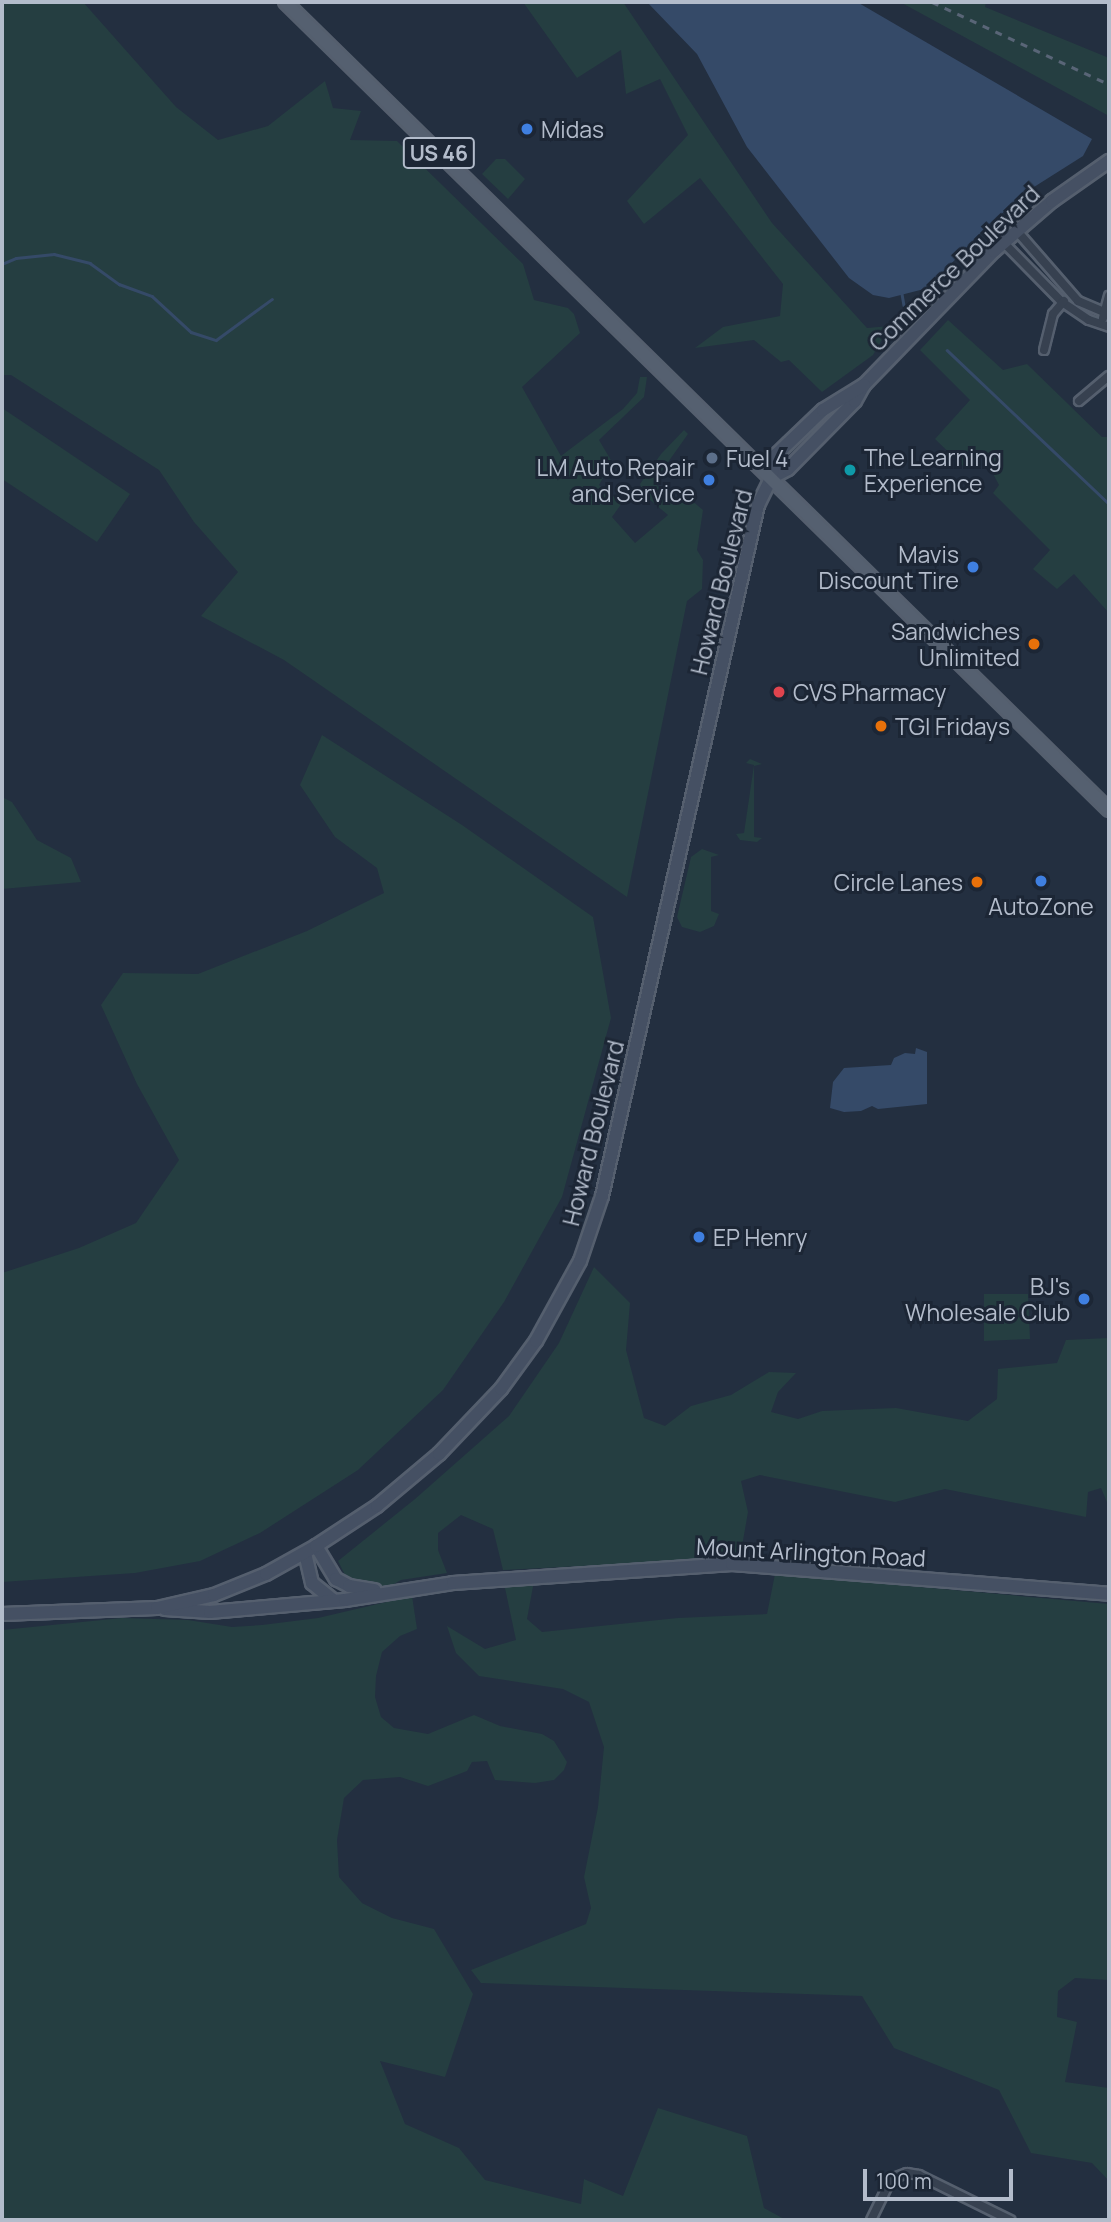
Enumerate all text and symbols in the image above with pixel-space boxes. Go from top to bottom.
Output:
place label: Midas [541,115,604,143]
marker: Midas [519,121,535,137]
road number: US 46 [402,136,476,170]
street label: Commerce Boulevard [863,180,1045,356]
place label: The Learning Experience [864,443,1002,497]
place label: Fuel 4 [726,444,788,472]
marker: Fuel 4 [704,450,720,466]
place label: LM Auto Repair and Service [536,453,695,507]
marker: The Learning Experience [842,462,858,478]
marker: LM Auto Repair and Service [701,472,717,488]
street label: Howard Boulevard [685,486,757,678]
place label: Mavis Discount Tire [818,540,959,594]
marker: Mavis Discount Tire [965,559,981,575]
place label: Sandwiches Unlimited [891,617,1020,671]
marker: Sandwiches Unlimited [1026,636,1042,652]
place label: CVS Pharmacy [793,678,947,706]
marker: CVS Pharmacy [771,684,787,700]
place label: TGI Fridays [895,712,1010,740]
marker: TGI Fridays [873,718,889,734]
place label: Circle Lanes [834,868,963,896]
marker: AutoZone [1033,873,1049,889]
marker: Circle Lanes [969,874,985,890]
place label: AutoZone [988,892,1094,920]
street label: Howard Boulevard [557,1037,629,1229]
place label: EP Henry [713,1223,807,1251]
marker: EP Henry [691,1229,707,1245]
place label: BJ's Wholesale Club [905,1272,1070,1326]
marker: BJ's Wholesale Club [1076,1291,1092,1307]
street label: Mount Arlington Road [695,1532,927,1572]
scale bar [866,2156,1016,2200]
text: 100 m [876,2167,932,2195]

